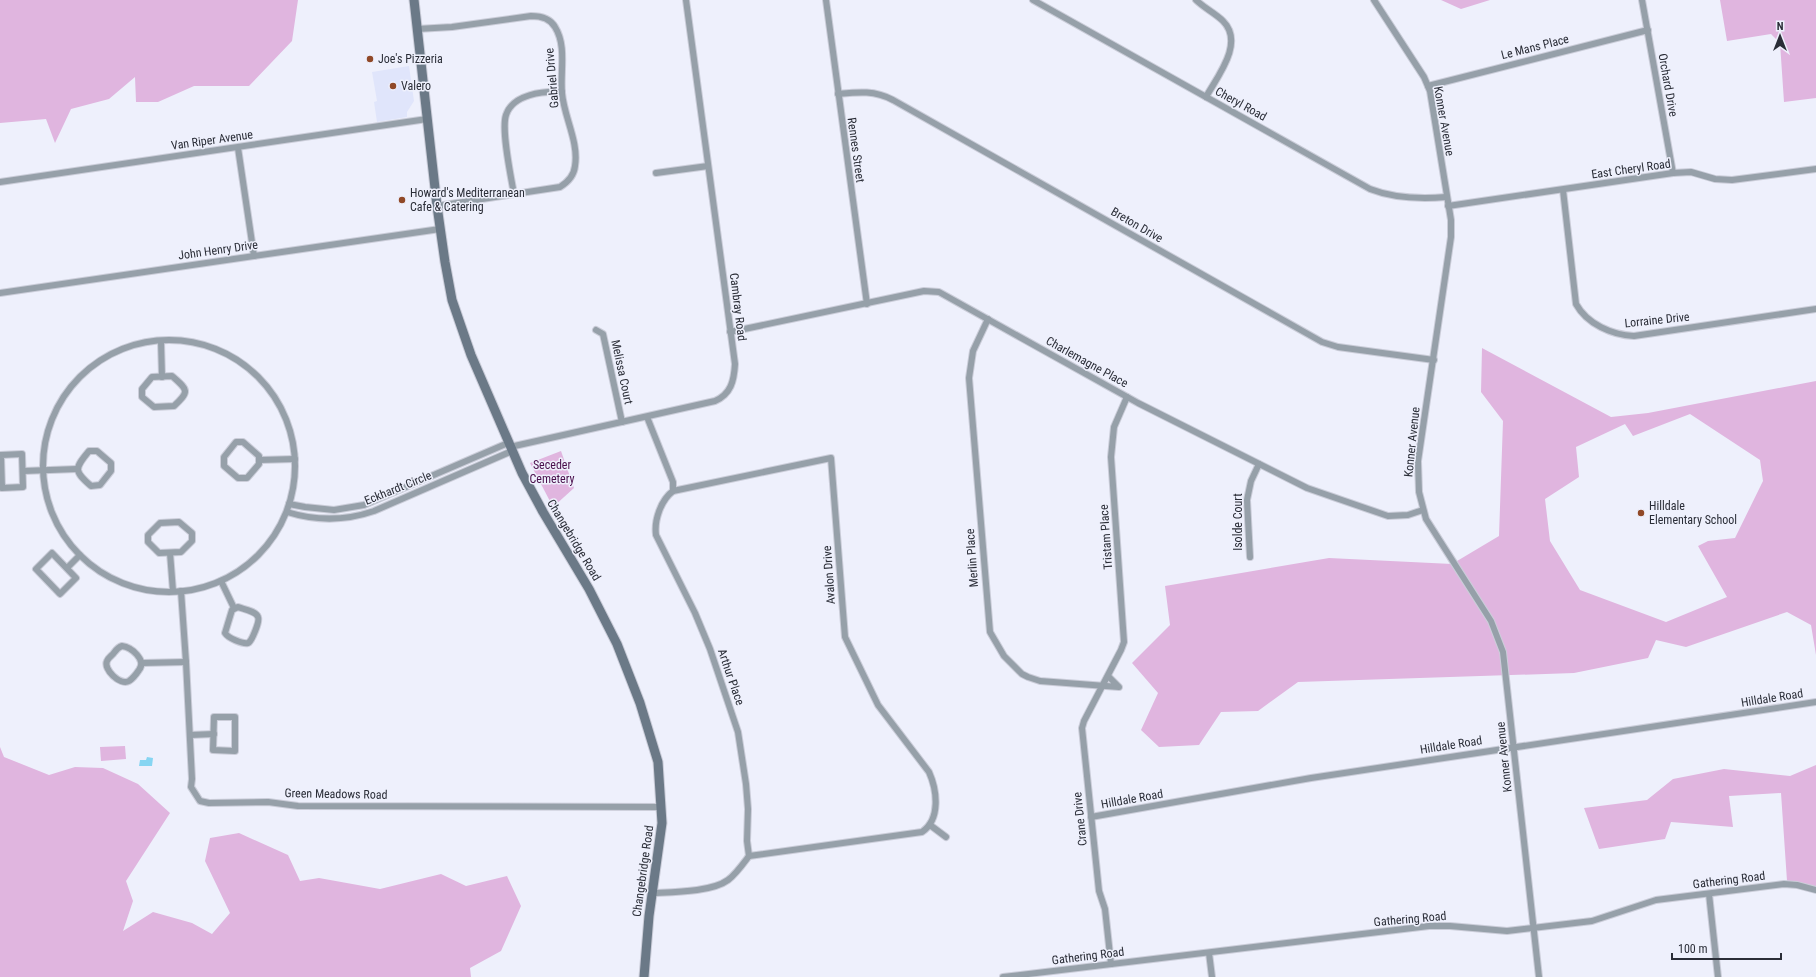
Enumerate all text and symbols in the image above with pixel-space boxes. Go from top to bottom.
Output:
north arrow [1760,16,1800,56]
text: N [1777,20,1784,33]
street label: Le Mans Place [1500,32,1571,62]
street label: Gabriel Drive [542,47,562,109]
place label: Joe's Pizzeria [378,52,443,66]
street label: Orchard Drive [1656,52,1681,118]
marker: Joe's Pizzeria [365,54,375,64]
place label: Valero [401,79,431,93]
marker: Valero [388,81,398,91]
street label: Cheryl Road [1213,84,1269,124]
street label: Konner Avenue [1431,85,1457,157]
street label: Rennes Street [845,117,868,184]
street label: Van Riper Avenue [170,127,254,153]
street label: East Cheryl Road [1590,156,1672,182]
place label: Howard's Mediterranean Cafe & Catering [410,186,525,214]
marker: Howard's Mediterranean Cafe & Catering [397,195,407,205]
street label: Breton Drive [1109,205,1166,246]
street label: John Henry Drive [177,237,259,263]
street label: Cambray Road [727,272,749,342]
street label: Lorraine Drive [1624,310,1691,330]
street label: Charlemagne Place [1044,334,1131,391]
street label: Melissa Court [608,338,636,406]
street label: Konner Avenue [1401,406,1423,478]
park label: Seceder Cemetery [529,458,575,486]
street label: Eckhardt Circle [362,468,434,508]
street label: Isolde Court [1231,493,1245,551]
street label: Changebridge Road [544,497,604,583]
place label: Hilldale Elementary School [1649,499,1737,527]
street label: Tristam Place [1097,504,1115,570]
marker: Hilldale Elementary School [1636,508,1646,518]
street label: Merlin Place [963,528,981,588]
street label: Avalon Drive [820,545,838,605]
street label: Arthur Place [715,647,747,707]
street label: Hilldale Road [1740,686,1804,710]
street label: Konner Avenue [1493,721,1515,793]
street label: Hilldale Road [1419,733,1483,757]
street label: Green Meadows Road [284,786,388,802]
street label: Hilldale Road [1100,787,1164,811]
street label: Crane Drive [1070,791,1090,847]
street label: Changebridge Road [630,824,656,918]
street label: Gathering Road [1692,869,1766,891]
street label: Gathering Road [1373,909,1447,929]
scale bar [1672,935,1781,961]
text: 100 m [1678,942,1708,956]
street label: Gathering Road [1051,945,1125,967]

